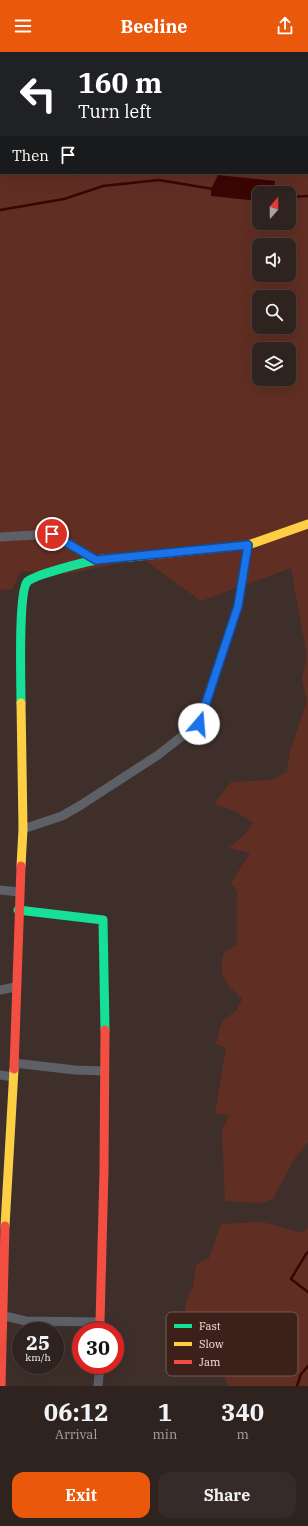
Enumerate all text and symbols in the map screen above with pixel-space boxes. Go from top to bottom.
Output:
icon: menu [12,15,34,37]
text: Beeline [120,15,188,38]
icon: share [274,15,296,37]
text: 160 m [78,64,162,101]
icon: left [12,68,64,120]
text: Turn left [78,100,152,123]
icon: arrive [57,144,79,166]
text: Then [12,146,49,165]
north arrow [252,186,296,230]
map controls [252,186,296,386]
button: sound [252,238,296,282]
button: search [252,290,296,334]
button: layers [252,342,296,386]
pin [35,517,69,551]
icon: arrive [41,523,63,545]
position arrow [178,703,220,745]
legend [166,1312,298,1376]
text: Fast [199,1319,221,1333]
speed limit sign: 30 [72,1322,124,1374]
text: 25 [26,1329,50,1356]
text: Slow [199,1337,224,1351]
text: km/h [25,1351,51,1364]
text: Jam [199,1355,221,1369]
text: 06:12 [44,1396,109,1428]
text: 1 [158,1396,172,1428]
text: 340 [221,1396,264,1428]
text: Arrival [55,1426,97,1443]
text: min [152,1426,177,1443]
text: m [236,1426,249,1443]
button: Exit [12,1472,150,1518]
button: Share [158,1472,296,1518]

